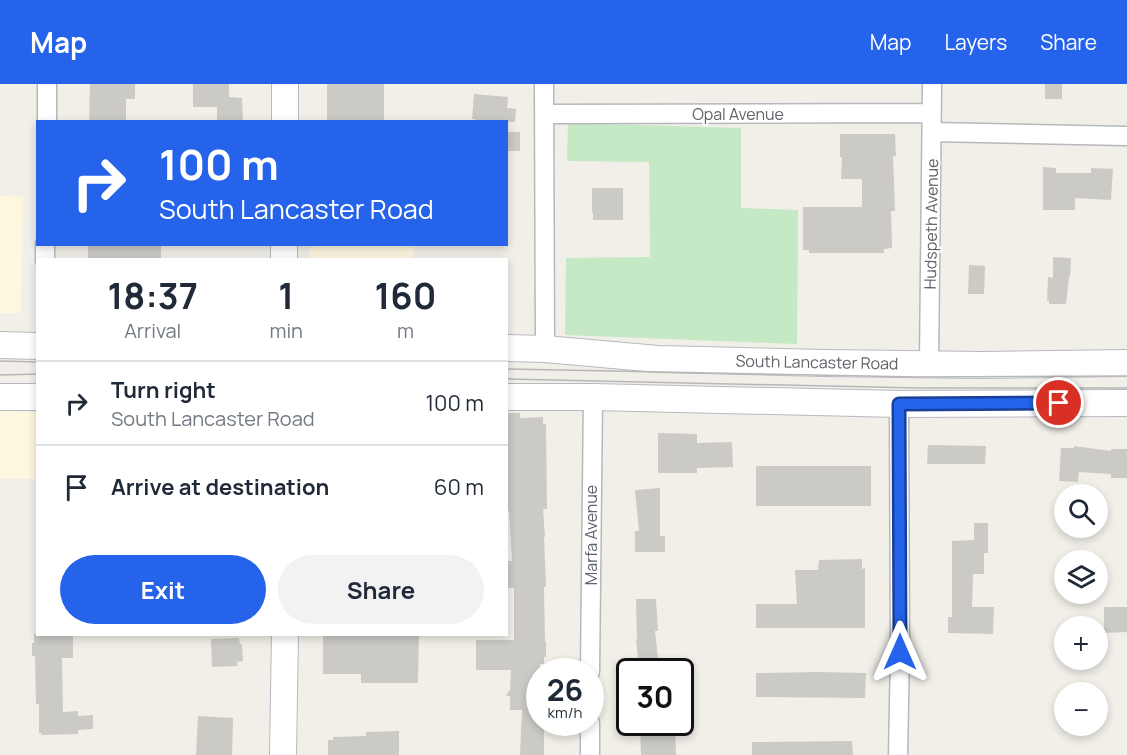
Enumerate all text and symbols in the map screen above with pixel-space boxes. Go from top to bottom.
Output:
text: Map [30,23,87,61]
text: Map [870,28,911,56]
text: Layers [944,28,1007,56]
text: Share [1040,28,1097,56]
street label: Opal Avenue [692,103,784,125]
text: 100 m [159,135,279,193]
icon: right [60,144,138,222]
street label: Hudspeth Avenue [919,158,943,290]
text: South Lancaster Road [159,190,434,227]
text: 18:37 [108,271,198,320]
text: 1 [278,271,294,320]
text: 160 [375,271,436,320]
text: Arrival [124,317,181,344]
text: min [269,317,303,344]
text: m [397,317,414,344]
street label: South Lancaster Road [735,350,899,374]
text: Turn right [111,375,216,405]
pin [1033,377,1084,428]
icon: arrive [1042,386,1075,419]
icon: right [60,387,93,420]
text: 100 m [426,388,484,418]
text: South Lancaster Road [111,405,315,432]
icon: arrive [60,471,93,504]
text: Arrive at destination [111,472,329,502]
text: 60 m [434,472,484,502]
map controls [1054,484,1108,736]
button: search [1054,484,1108,538]
street label: Marfa Avenue [580,485,602,585]
button: layers [1054,550,1108,604]
button: Exit [60,555,266,624]
button: Share [278,555,484,624]
button: + [1054,616,1108,670]
position arrow [868,620,932,684]
speed limit sign: 30 [616,658,694,736]
text: 26 [547,669,583,710]
button: − [1054,682,1108,736]
text: km/h [548,702,582,723]

